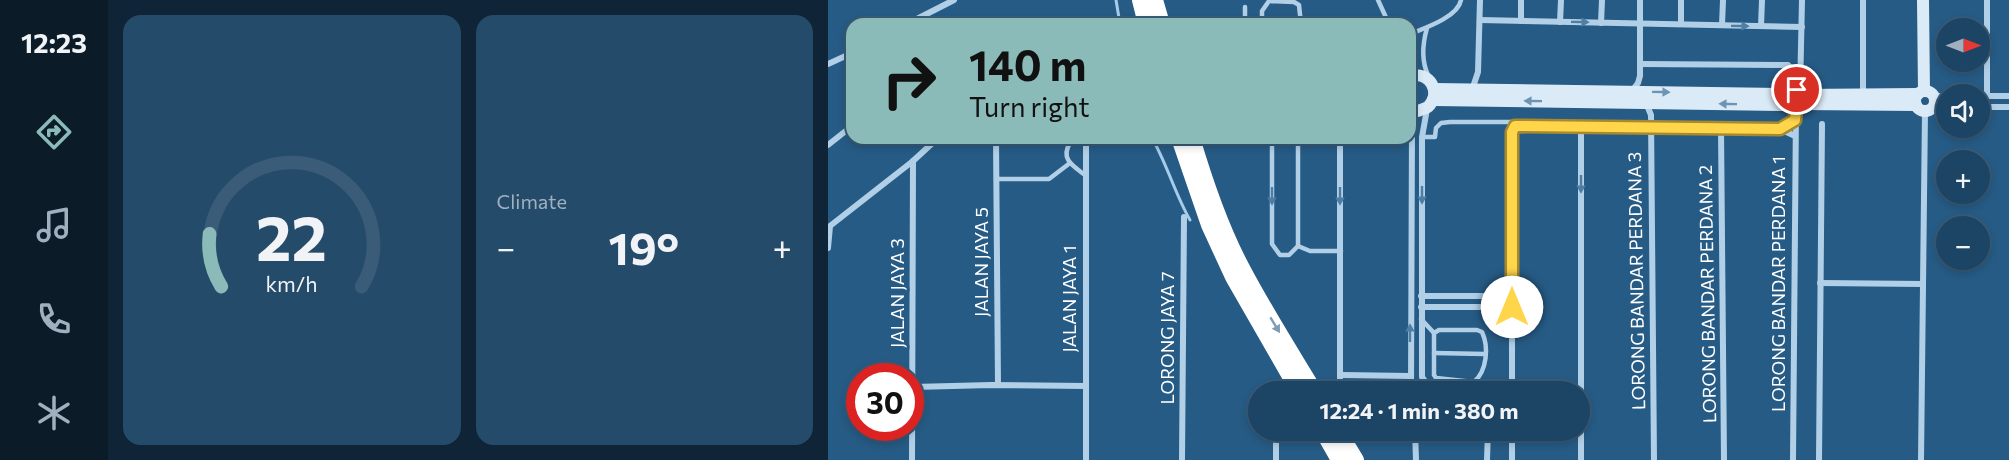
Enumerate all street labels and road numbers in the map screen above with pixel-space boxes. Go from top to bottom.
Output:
street label: LORONG BANDAR PERDANA 3 [1623,152,1649,410]
street label: LORONG BANDAR PERDANA 1 [1767,156,1789,412]
street label: LORONG BANDAR PERDANA 2 [1694,165,1720,423]
street label: JALAN JAYA 5 [970,207,992,317]
street label: JALAN JAYA 3 [886,238,908,348]
street label: JALAN JAYA 1 [1058,245,1080,353]
street label: LORONG JAYA 7 [1156,272,1178,404]

